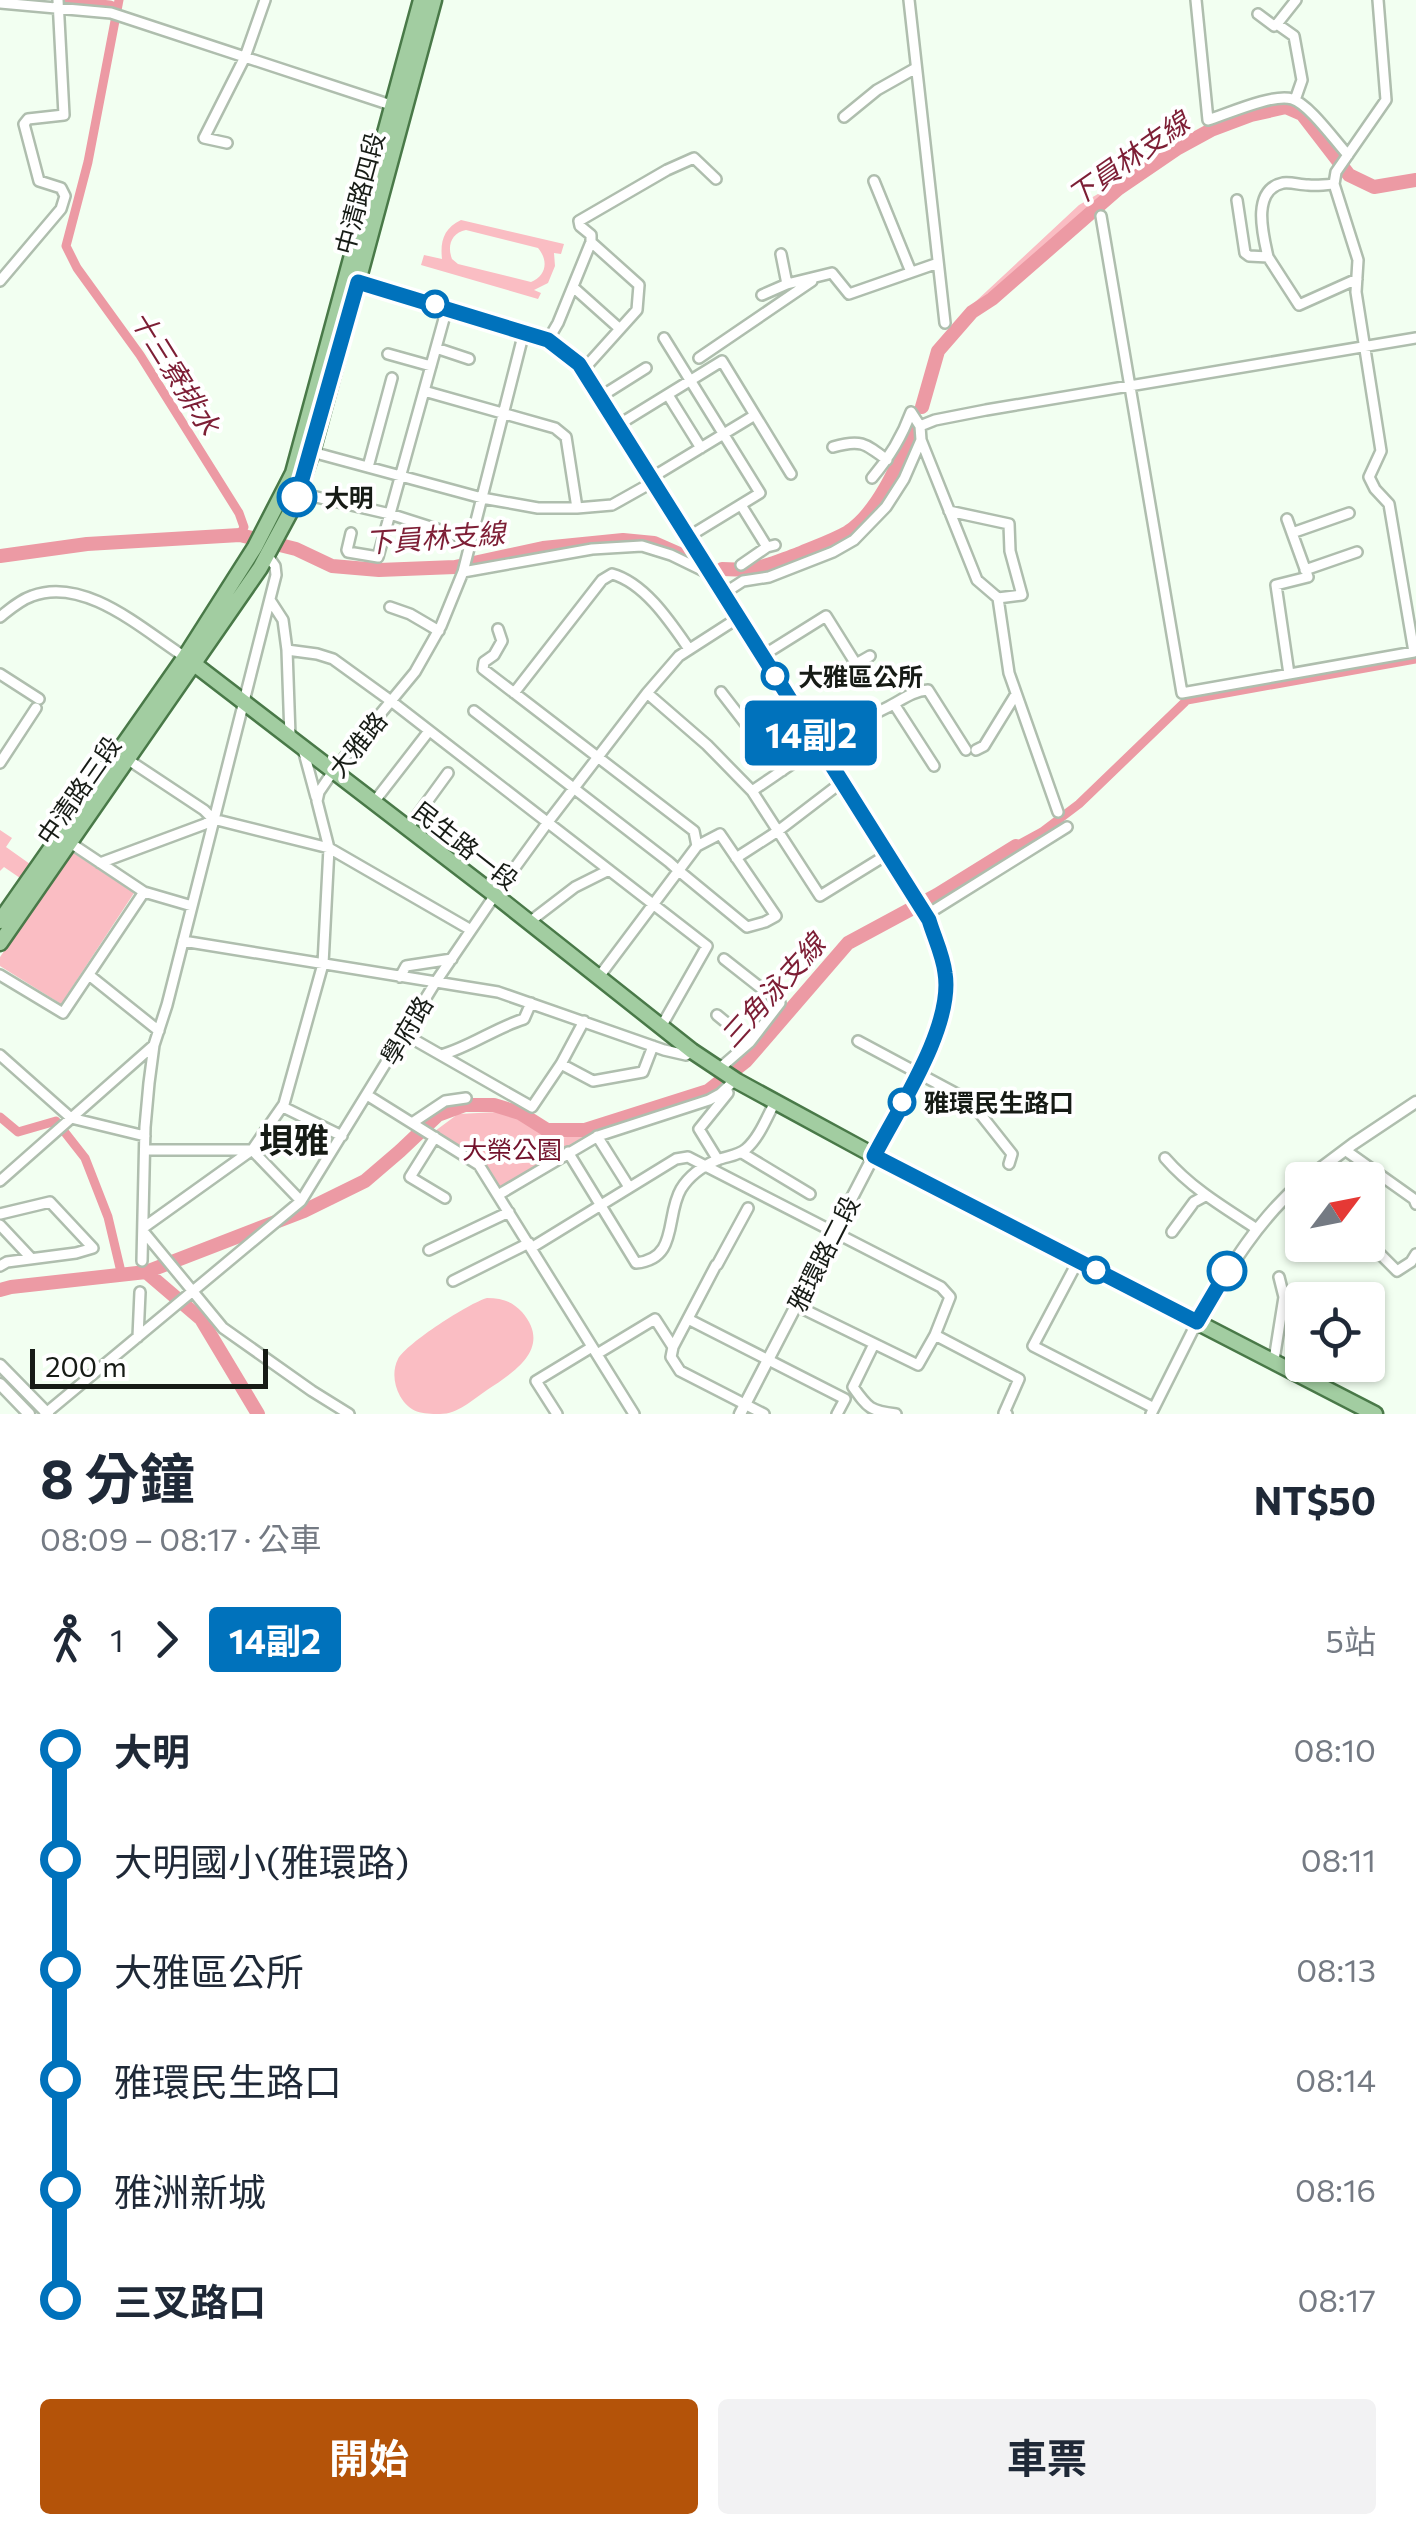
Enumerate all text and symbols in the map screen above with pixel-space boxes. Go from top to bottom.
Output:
water label: 下員林支線 [1061,102,1198,212]
street label: 中清路四段 [328,129,390,257]
unlabelled marker [422,291,448,317]
water label: 十三寮排水 [124,304,229,442]
marker: 大明 [278,478,316,516]
place label: 大明 [324,482,374,512]
water label: 下員林支線 [364,515,509,559]
place label: 大雅區公所 [798,661,923,691]
marker: 大雅區公所 [762,663,788,689]
line badge: 14副2 [741,700,881,766]
street label: 大雅路 [322,705,392,783]
text: 14副2 [765,712,857,755]
street label: 中清路三段 [30,730,126,850]
street label: 民生路一段 [408,795,524,895]
water label: 三角泳支線 [713,924,833,1053]
street label: 學府路 [374,990,438,1070]
place label: 雅環民生路口 [924,1087,1074,1117]
marker: 雅環民生路口 [889,1089,915,1115]
district label: 垻雅 [259,1117,329,1160]
park label: 大榮公園 [462,1134,562,1164]
north arrow [1285,1162,1385,1262]
map controls [1285,1162,1385,1382]
street label: 雅環路二段 [781,1190,865,1316]
unlabelled marker [1208,1252,1246,1290]
unlabelled marker [1083,1257,1109,1283]
button: locate [1285,1282,1385,1382]
scale bar [30,1344,268,1388]
text: 200 m [45,1349,127,1383]
text: 8 分鐘 [40,1443,195,1510]
text: NT$50 [1254,1476,1376,1523]
text: 08:09 – 08:17 · 公車 [40,1518,322,1558]
icon: walk [40,1612,95,1667]
icon: forward [139,1612,194,1667]
text: 14副2 [229,1618,321,1661]
text: 1 [110,1619,124,1659]
text: 5站 [1326,1620,1376,1660]
text: 大明 [114,1727,190,1774]
text: 08:10 [1294,1729,1376,1769]
text: 大明國小(雅環路) [114,1837,409,1884]
text: 08:11 [1301,1839,1376,1879]
text: 大雅區公所 [114,1947,304,1994]
text: 08:13 [1296,1949,1376,1989]
text: 雅環民生路口 [114,2057,342,2104]
text: 08:14 [1295,2059,1376,2099]
text: 雅洲新城 [114,2167,266,2214]
text: 08:16 [1295,2169,1376,2209]
text: 三叉路口 [114,2277,266,2324]
text: 08:17 [1298,2279,1376,2319]
button: 開始 [40,2399,698,2514]
button: 車票 [718,2399,1376,2514]

